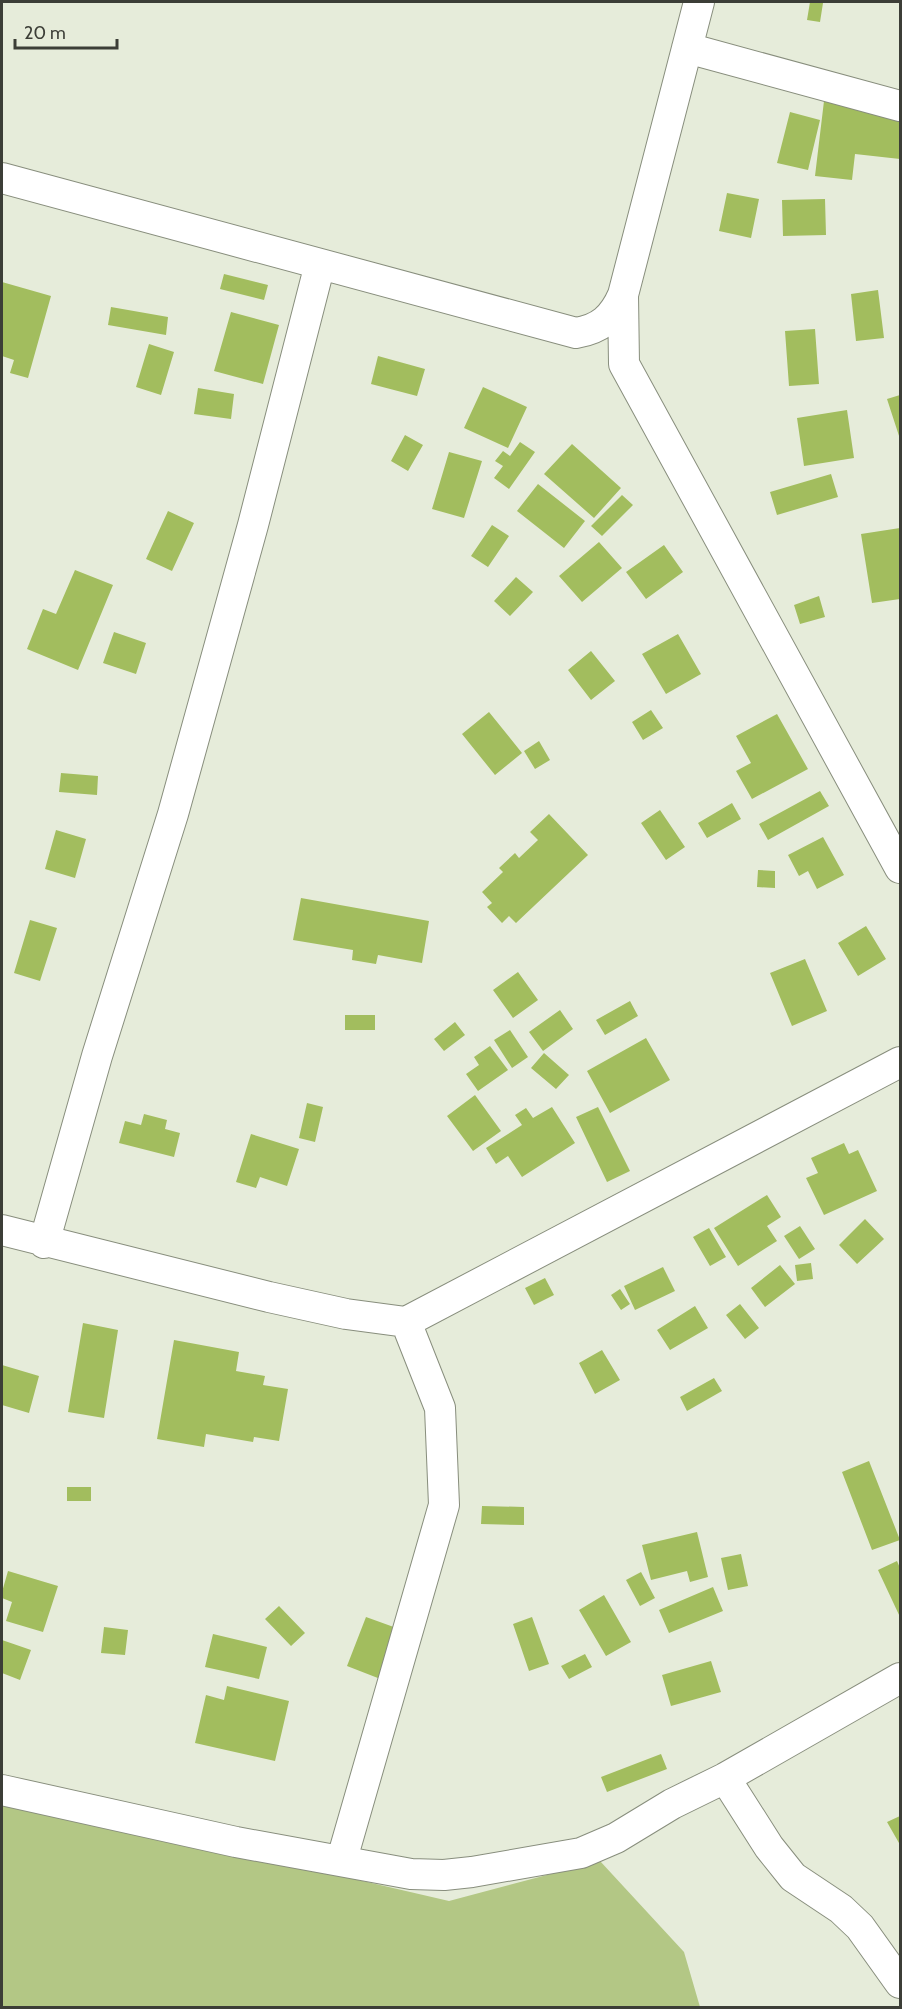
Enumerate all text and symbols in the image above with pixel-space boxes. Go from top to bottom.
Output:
scale bar [15,12,117,50]
text: 20 m [24,22,66,44]

